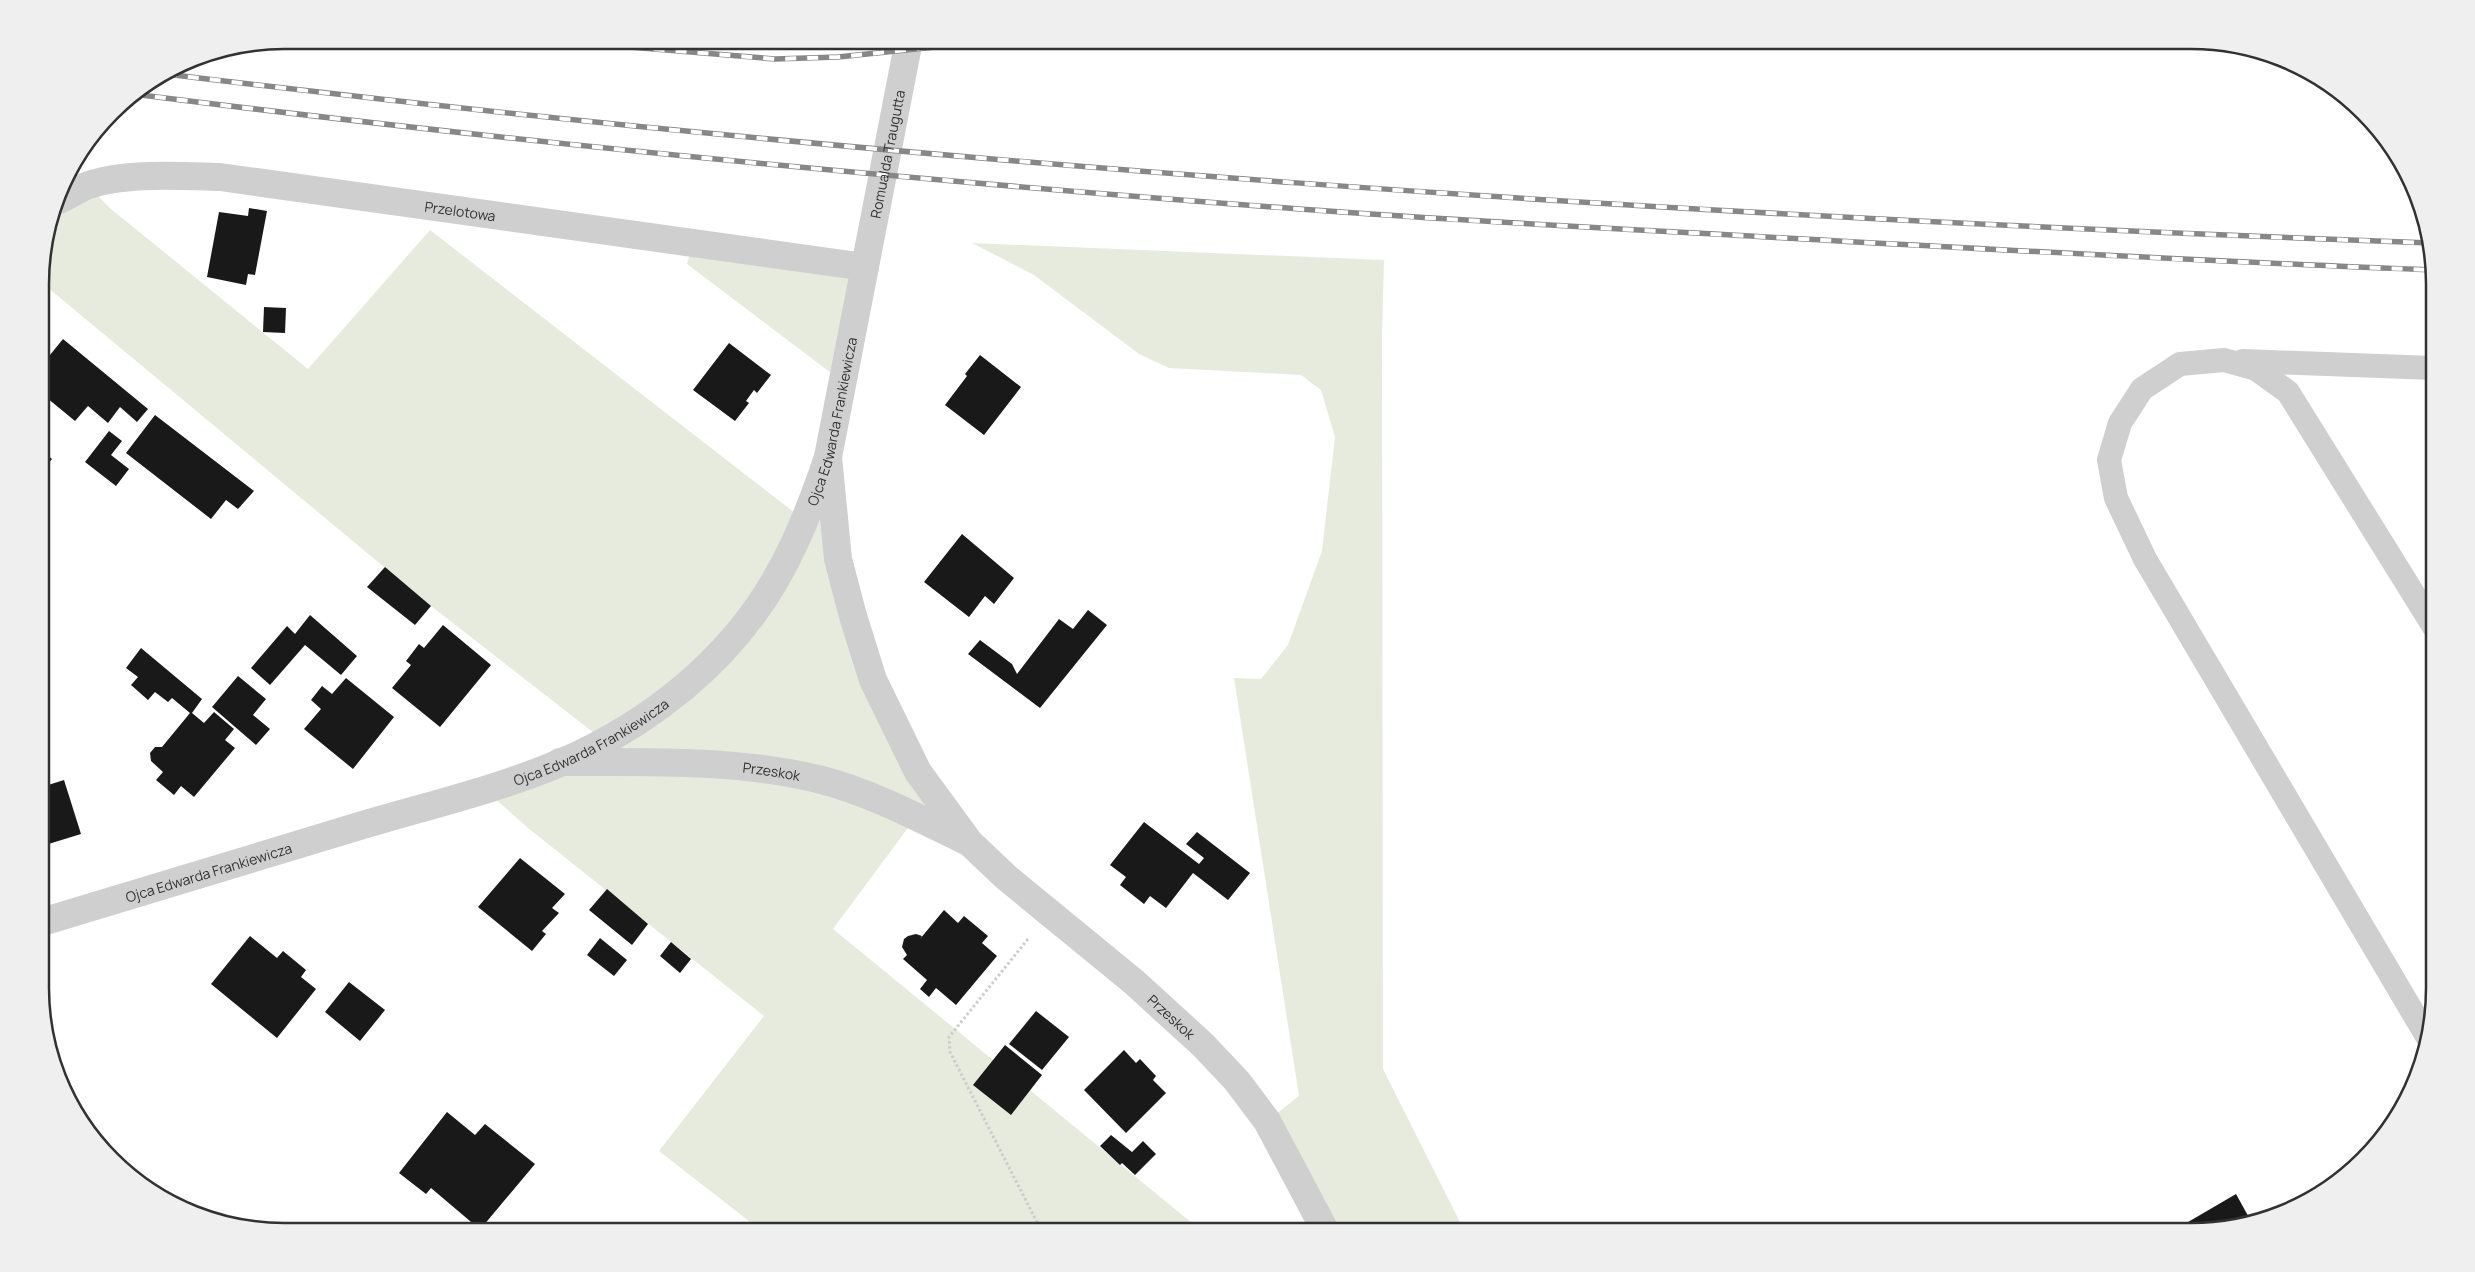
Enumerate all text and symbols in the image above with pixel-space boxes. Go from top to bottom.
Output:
street label: Romualda Traugutta [865,88,909,220]
street label: Przelotowa [423,196,497,225]
street label: Ojca Edwarda Frankiewicza [802,335,861,508]
street label: Ojca Edwarda Frankiewicza [511,694,672,789]
street label: Przeskok [742,757,803,785]
street label: Ojca Edwarda Frankiewicza [123,838,294,906]
street label: Przeskok [1144,990,1200,1044]

